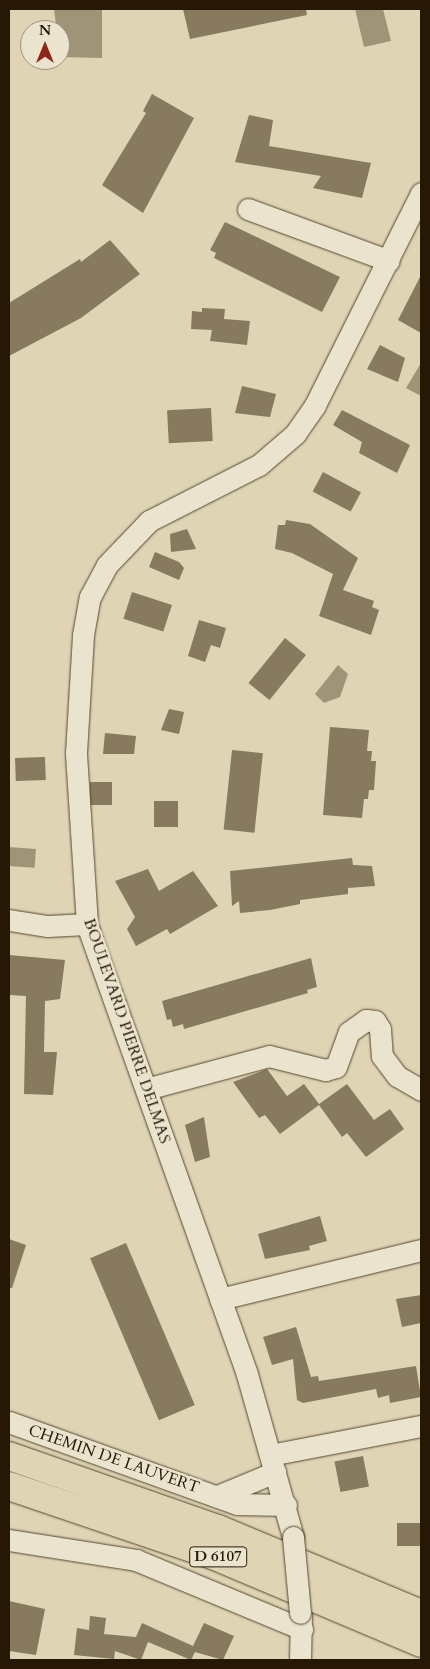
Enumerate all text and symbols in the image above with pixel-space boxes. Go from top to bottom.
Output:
north arrow [20,20,70,70]
text: N [39,21,51,40]
street label: BOULEVARD PIERRE DELMAS [79,916,175,1146]
street label: CHEMIN DE LAUVERT [26,1421,202,1497]
road number: D 6107 [188,1544,248,1570]

